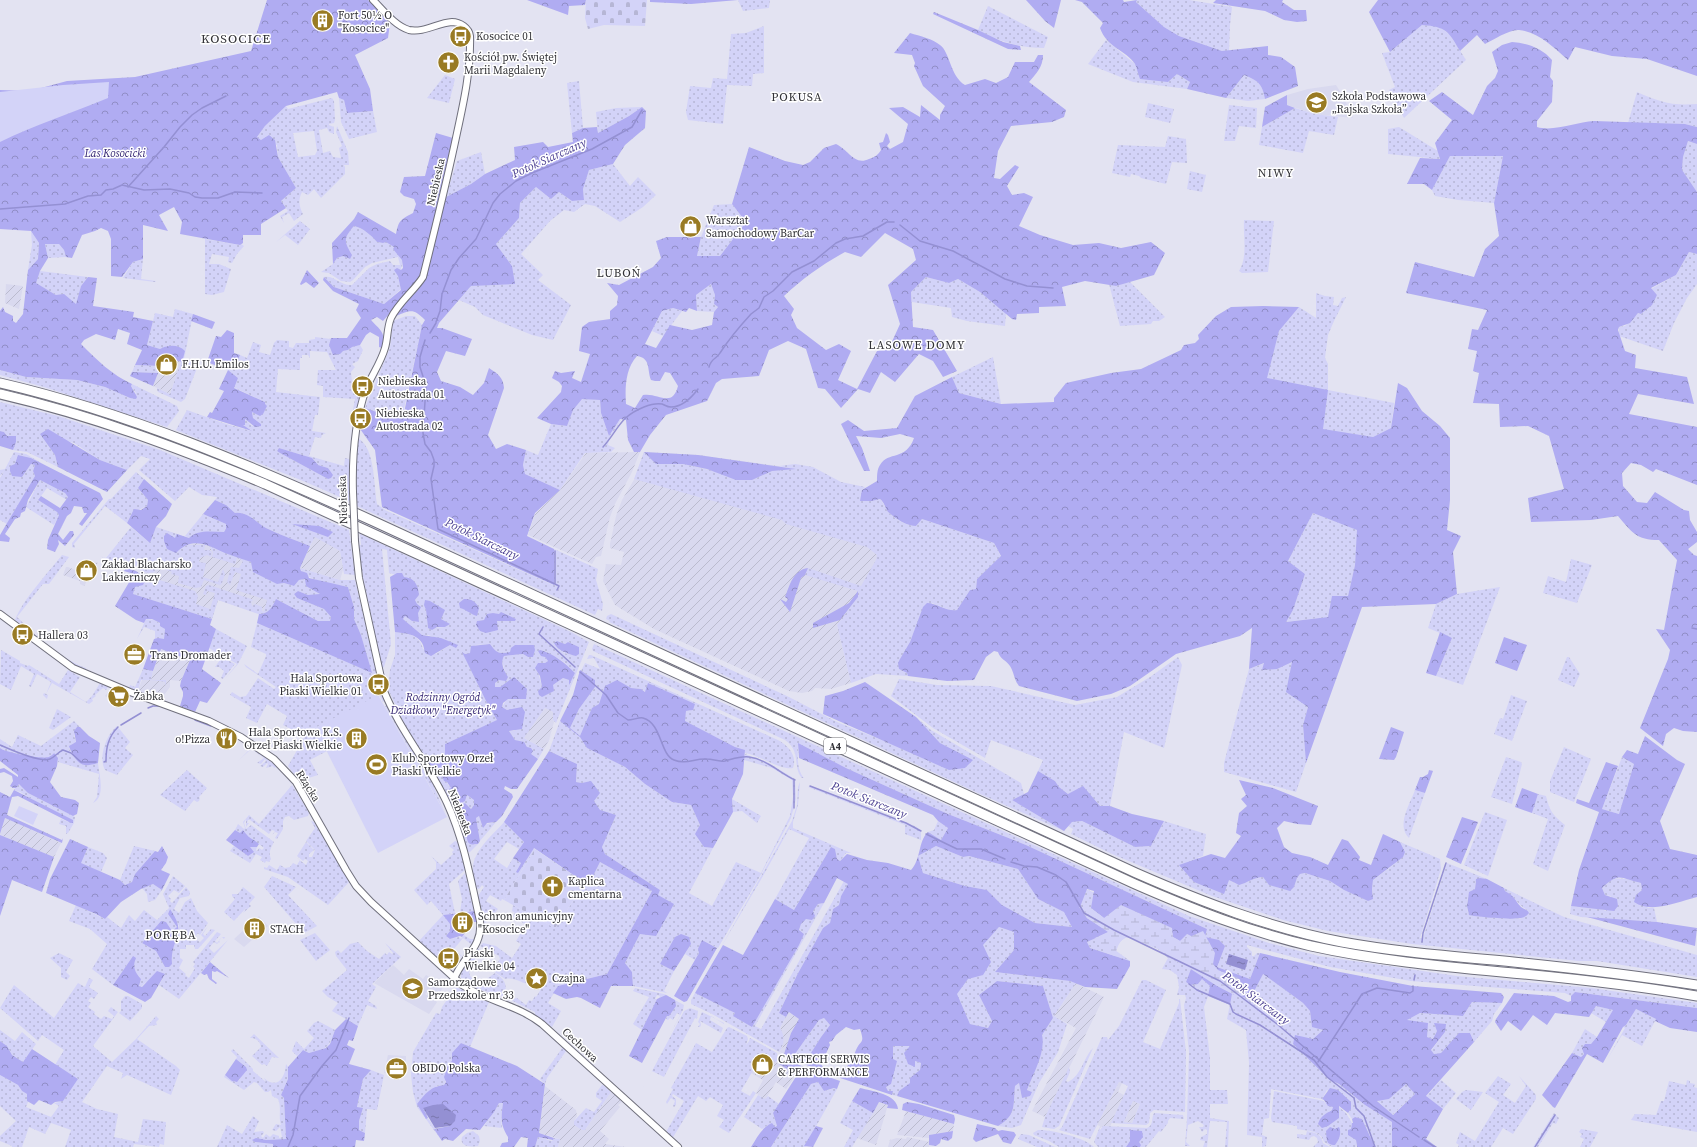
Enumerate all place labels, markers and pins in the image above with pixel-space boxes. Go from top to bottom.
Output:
building icon: Fort 50½ O "Kosocice" [309,8,335,34]
place label: Fort 50½ O "Kosocice" [338,8,392,36]
bus stop icon: Kosocice 01 [448,23,474,49]
place label: Kosocice 01 [476,29,533,44]
church icon: Kościół pw. Świętej Marii Magdaleny [436,50,462,76]
place label: Kościół pw. Świętej Marii Magdaleny [464,50,557,78]
school or university icon: Szkoła Podstawowa „Rajska Szkoła” [1303,89,1329,115]
place label: Szkoła Podstawowa „Rajska Szkoła” [1332,89,1426,117]
shop icon: Warsztat Samochodowy BarCar [677,213,703,239]
place label: Warsztat Samochodowy BarCar [706,213,815,241]
shop icon: F.H.U. Emilos [153,351,179,377]
place label: F.H.U. Emilos [182,357,249,372]
bus stop icon: Niebieska Autostrada 01 [350,374,376,400]
place label: Niebieska Autostrada 01 [378,374,445,402]
bus stop icon: Niebieska Autostrada 02 [348,406,374,432]
place label: Niebieska Autostrada 02 [376,406,443,434]
shop icon: Zakład Blacharsko Lakierniczy [73,557,99,583]
place label: Zakład Blacharsko Lakierniczy [102,557,191,585]
bus stop icon: Hallera 03 [9,622,35,648]
place label: Hallera 03 [38,628,88,643]
office icon: Trans Dromader [122,642,148,668]
place label: Trans Dromader [150,648,231,663]
place label: Hala Sportowa Piaski Wielkie 01 [279,671,362,699]
bus stop icon: Hala Sportowa Piaski Wielkie 01 [365,671,391,697]
supermarket icon: Żabka [106,683,132,709]
place label: Żabka [134,689,164,704]
place label: Hala Sportowa K.S. Orzeł Piaski Wielkie [244,725,342,753]
building icon: Hala Sportowa K.S. Orzeł Piaski Wielkie [344,725,370,751]
restaurant icon: o!Pizza [213,726,239,752]
place label: o!Pizza [175,732,210,747]
sports icon: Klub Sportowy Orzeł Piaski Wielkie [363,751,389,777]
place label: Klub Sportowy Orzeł Piaski Wielkie [392,751,493,779]
church icon: Kaplica cmentarna [540,874,566,900]
place label: Kaplica cmentarna [568,874,622,902]
building icon: Schron amunicyjny "Kosocice" [450,909,476,935]
place label: Schron amunicyjny "Kosocice" [478,909,573,937]
building icon: STACH [242,916,268,942]
place label: STACH [270,922,304,937]
bus stop icon: Piaski Wielkie 04 [436,946,462,972]
place label: Piaski Wielkie 04 [464,946,515,974]
place icon: Czajna [523,965,549,991]
place label: Czajna [552,971,585,986]
school or university icon: Samorządowe Przedszkole nr 33 [400,975,426,1001]
place label: Samorządowe Przedszkole nr 33 [428,975,514,1003]
shop icon: CARTECH SERWIS & PERFORMANCE [750,1052,776,1078]
place label: CARTECH SERWIS & PERFORMANCE [778,1052,870,1080]
office icon: OBIDO Polska [383,1055,409,1081]
place label: OBIDO Polska [412,1061,481,1076]

